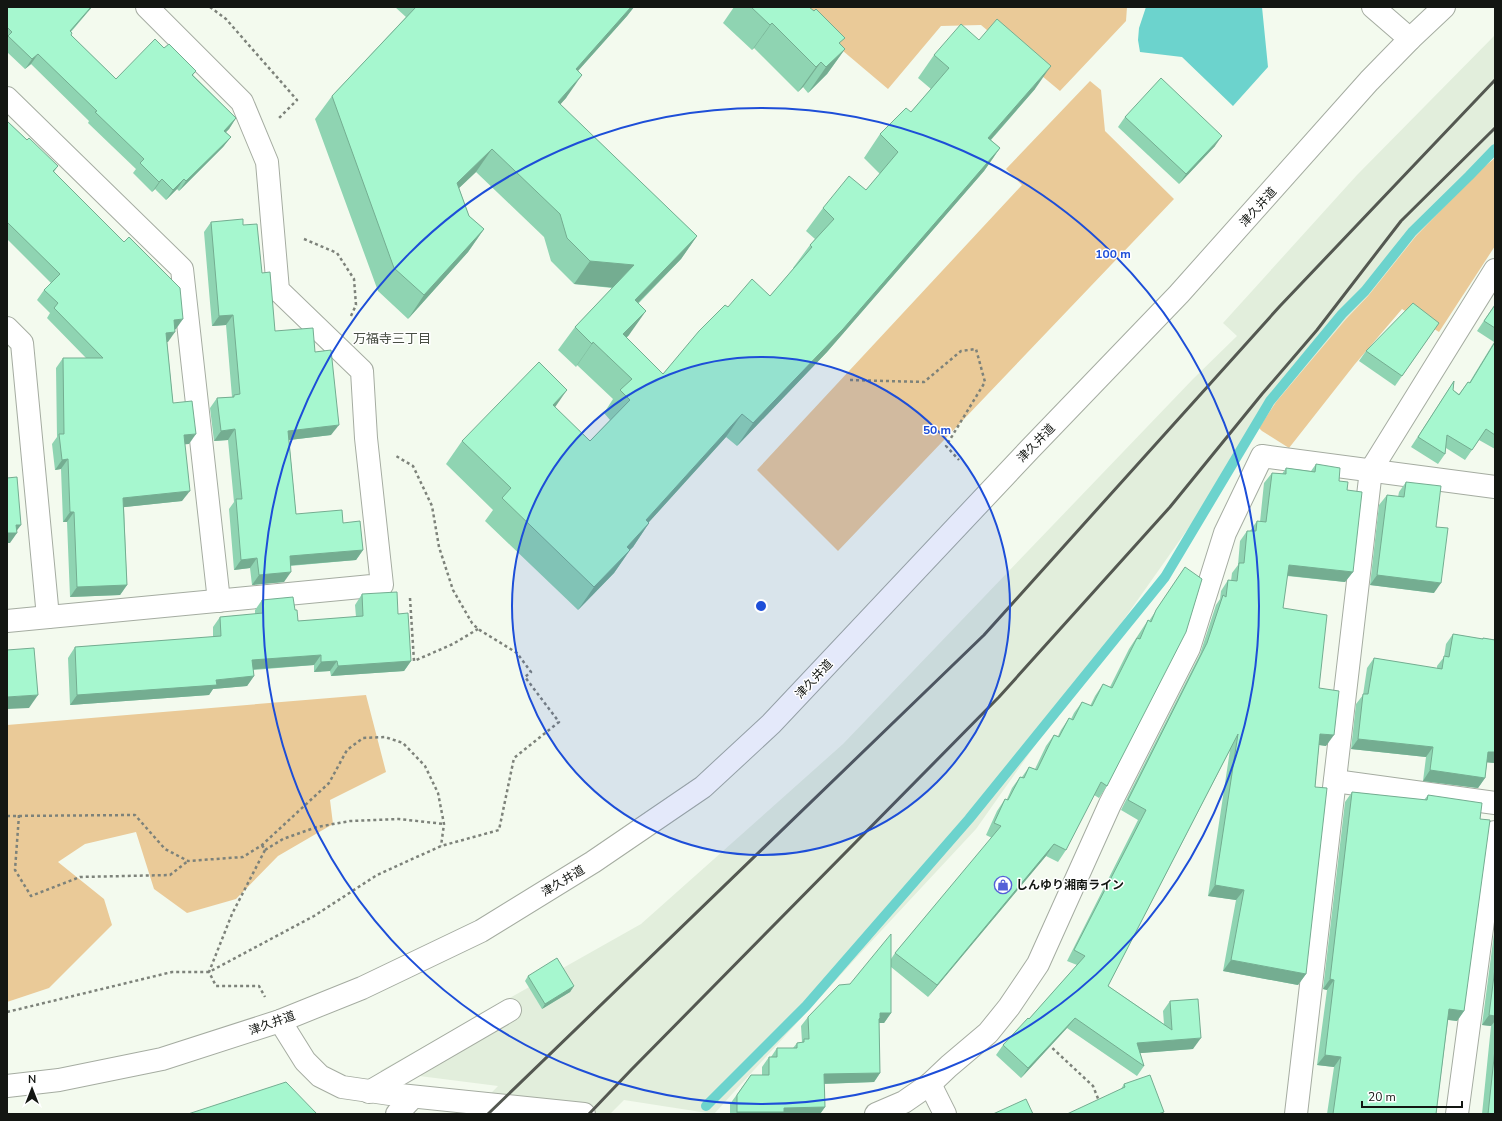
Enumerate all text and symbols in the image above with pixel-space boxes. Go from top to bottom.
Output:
street label: 津久井道 [1236,184,1280,230]
text: 100 m [1095,246,1131,262]
district label: 万福寺三丁目 [353,330,431,348]
street label: 津久井道 [1014,420,1058,466]
text: 50 m [923,422,951,438]
centre of rings [754,599,768,613]
street label: 津久井道 [792,656,836,702]
street label: 津久井道 [538,862,588,900]
shop icon: しんゆり湘南ライン [993,875,1013,895]
place label: しんゆり湘南ライン [1016,877,1124,893]
street label: 津久井道 [247,1007,297,1039]
north arrow [12,1069,52,1109]
text: N [28,1072,36,1087]
scale bar [1362,1083,1462,1109]
text: 20 m [1368,1089,1396,1105]

